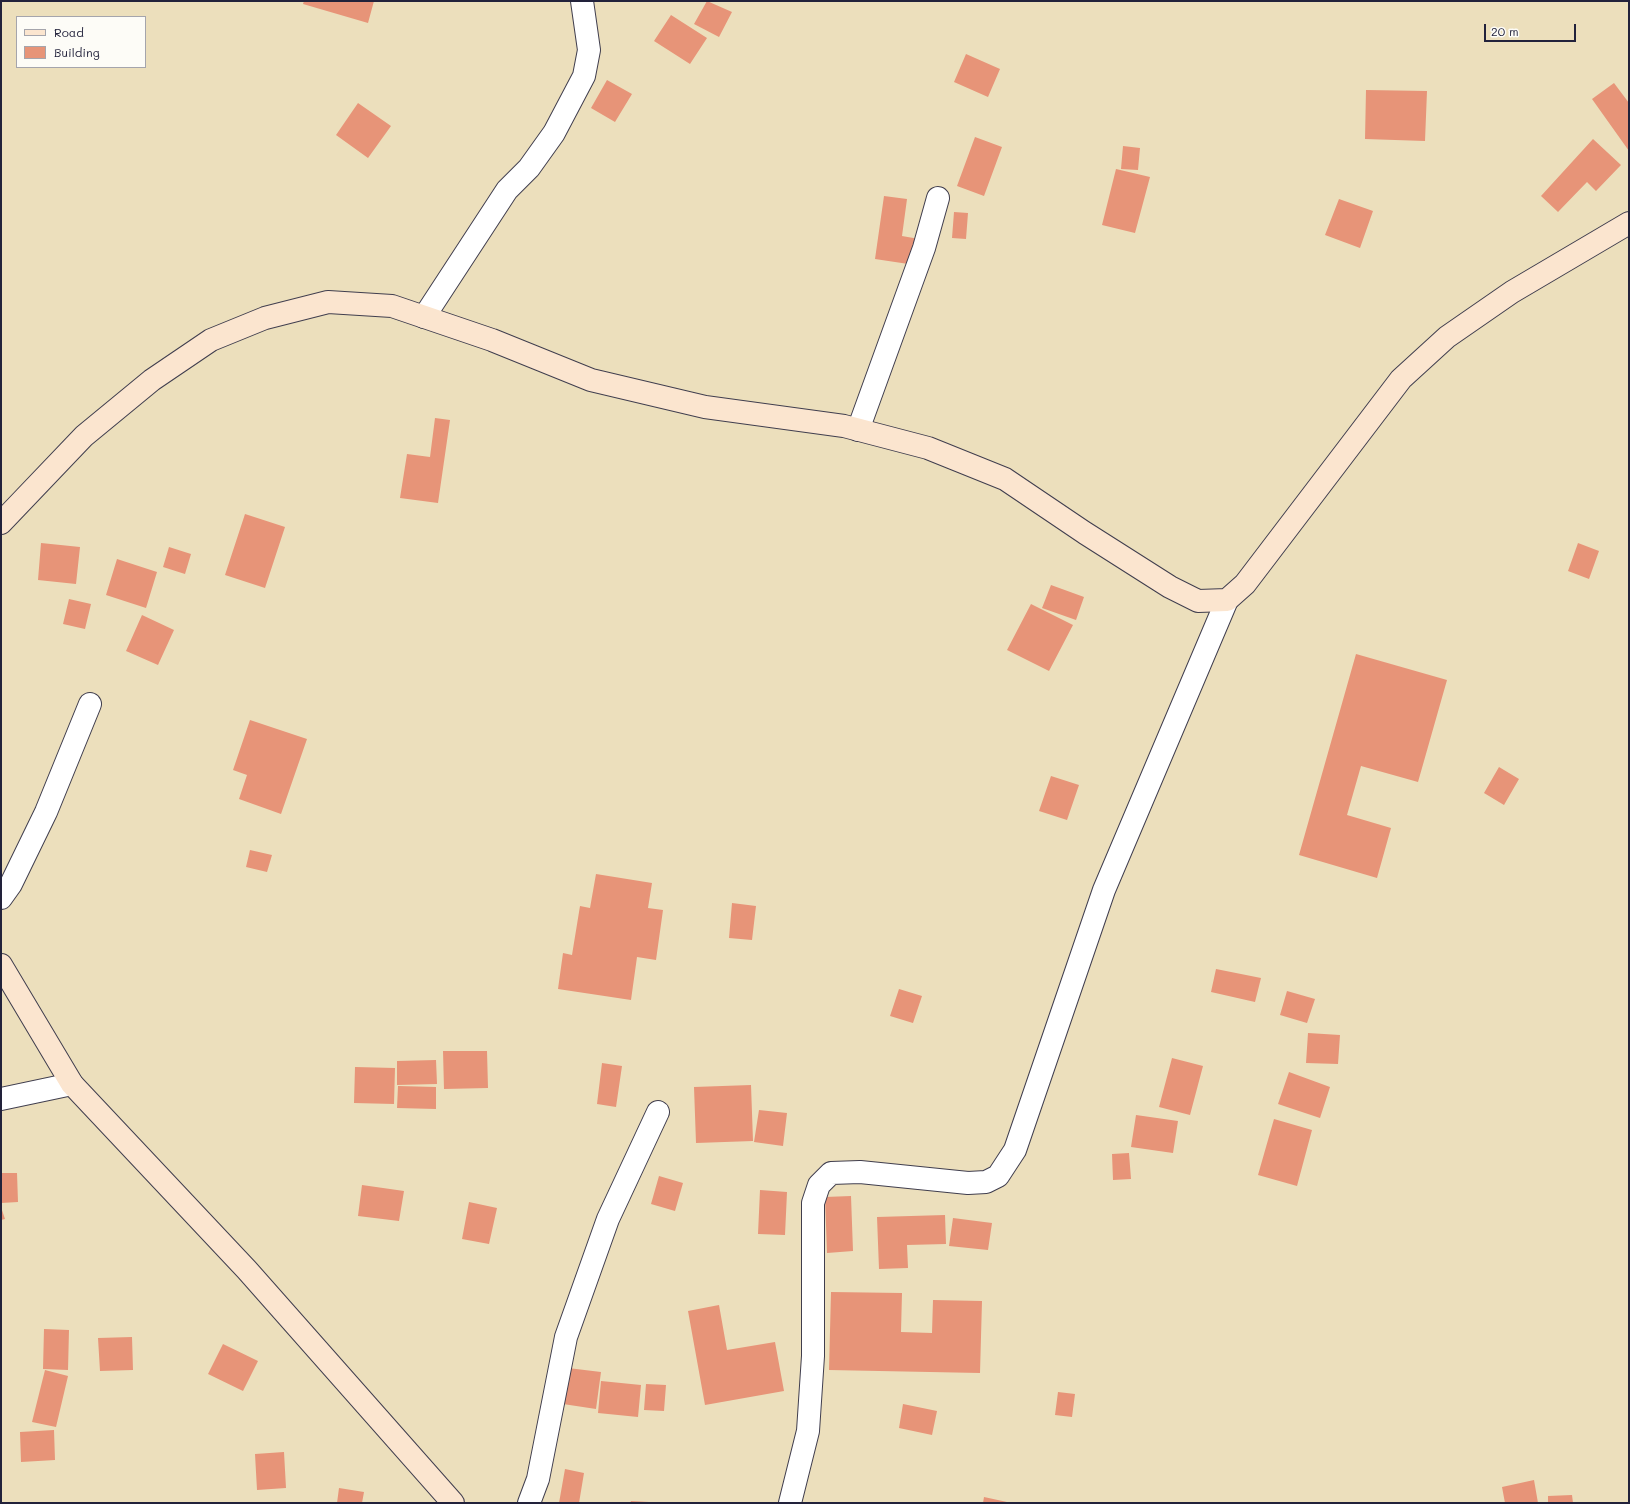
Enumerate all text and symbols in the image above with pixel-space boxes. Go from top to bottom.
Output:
legend [16,16,146,68]
scale bar [1486,16,1578,42]
text: 20 m [1491,23,1519,39]
text: Road [54,24,84,40]
text: Building [54,44,100,60]

